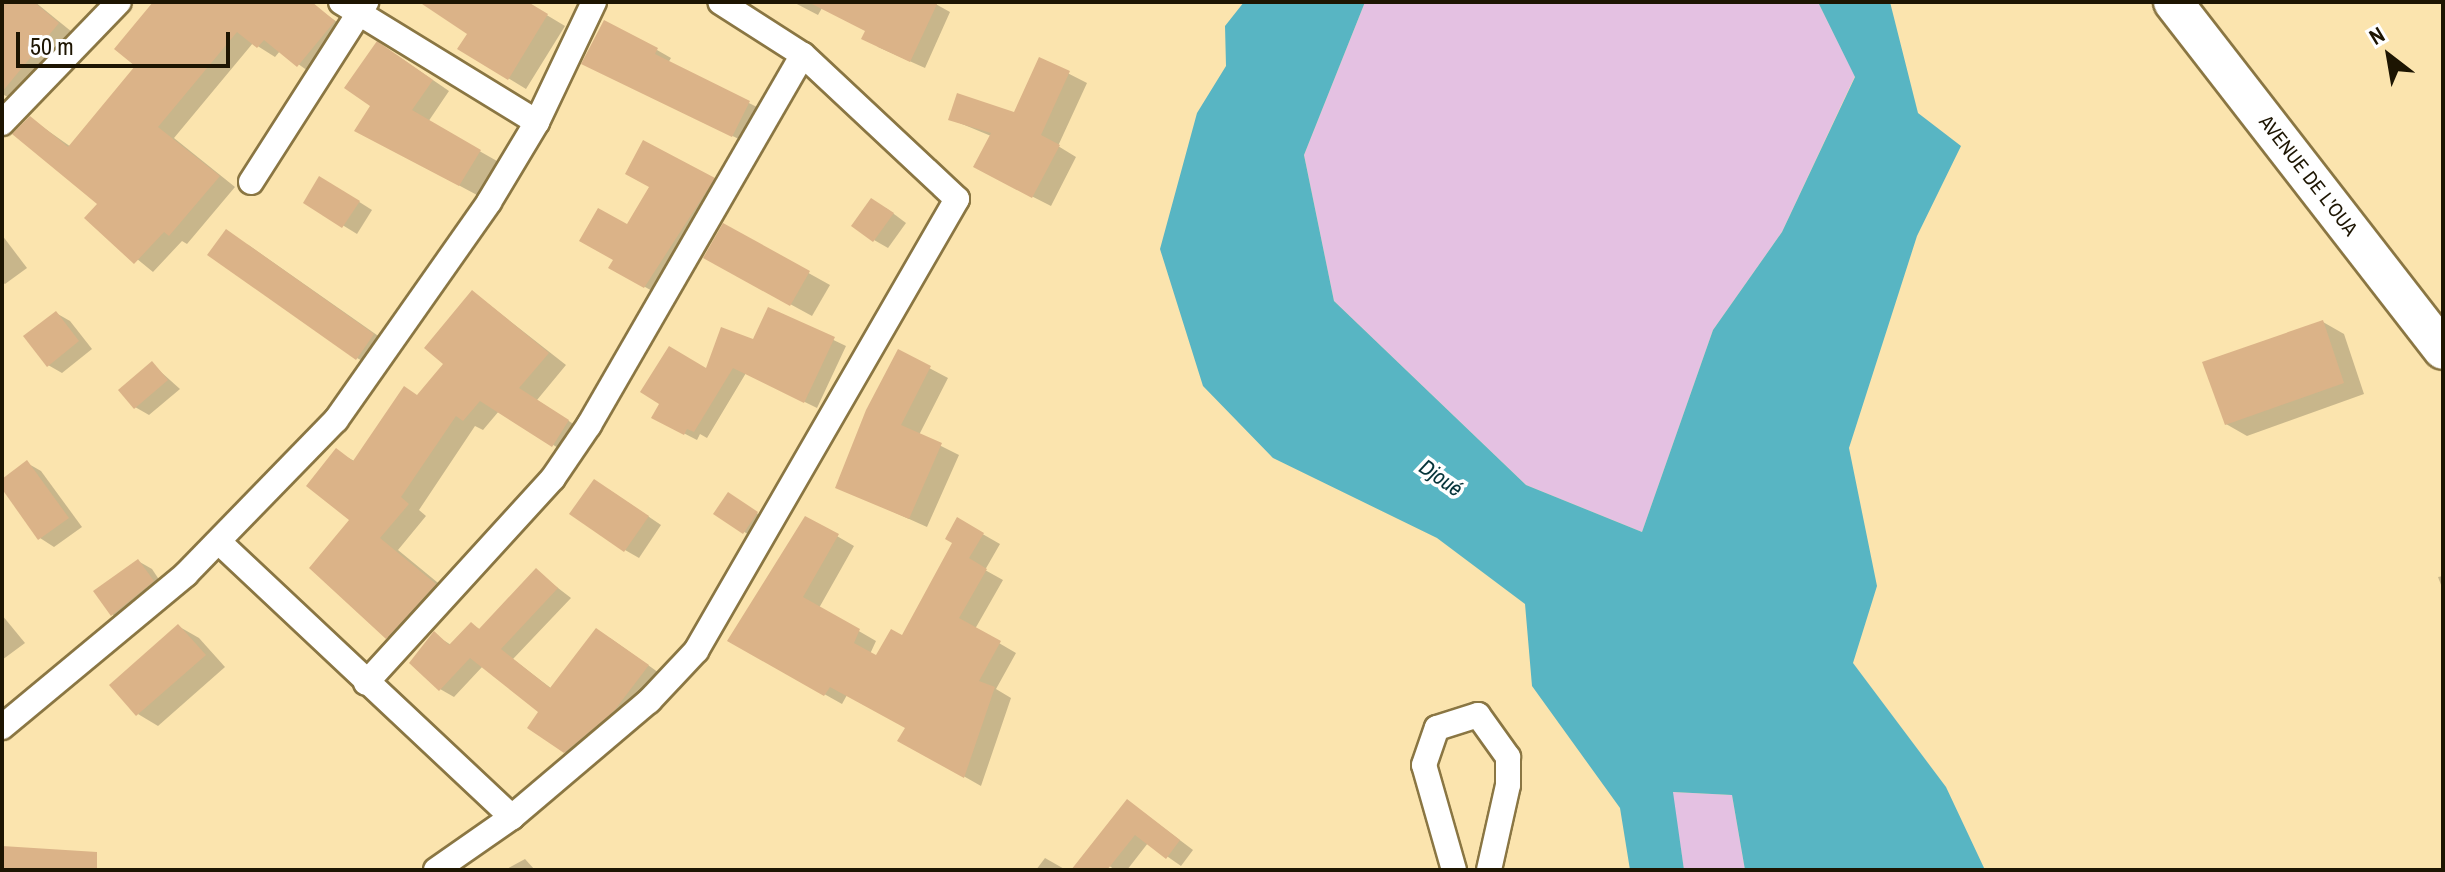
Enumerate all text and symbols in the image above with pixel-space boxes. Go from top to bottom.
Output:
scale bar [20,16,234,66]
north arrow [2349,16,2429,96]
text: N [2363,19,2390,52]
text: 50 m [30,30,74,62]
street label: AVENUE DE L'OUA [2255,110,2363,240]
water label: Djoué [1414,454,1468,502]

